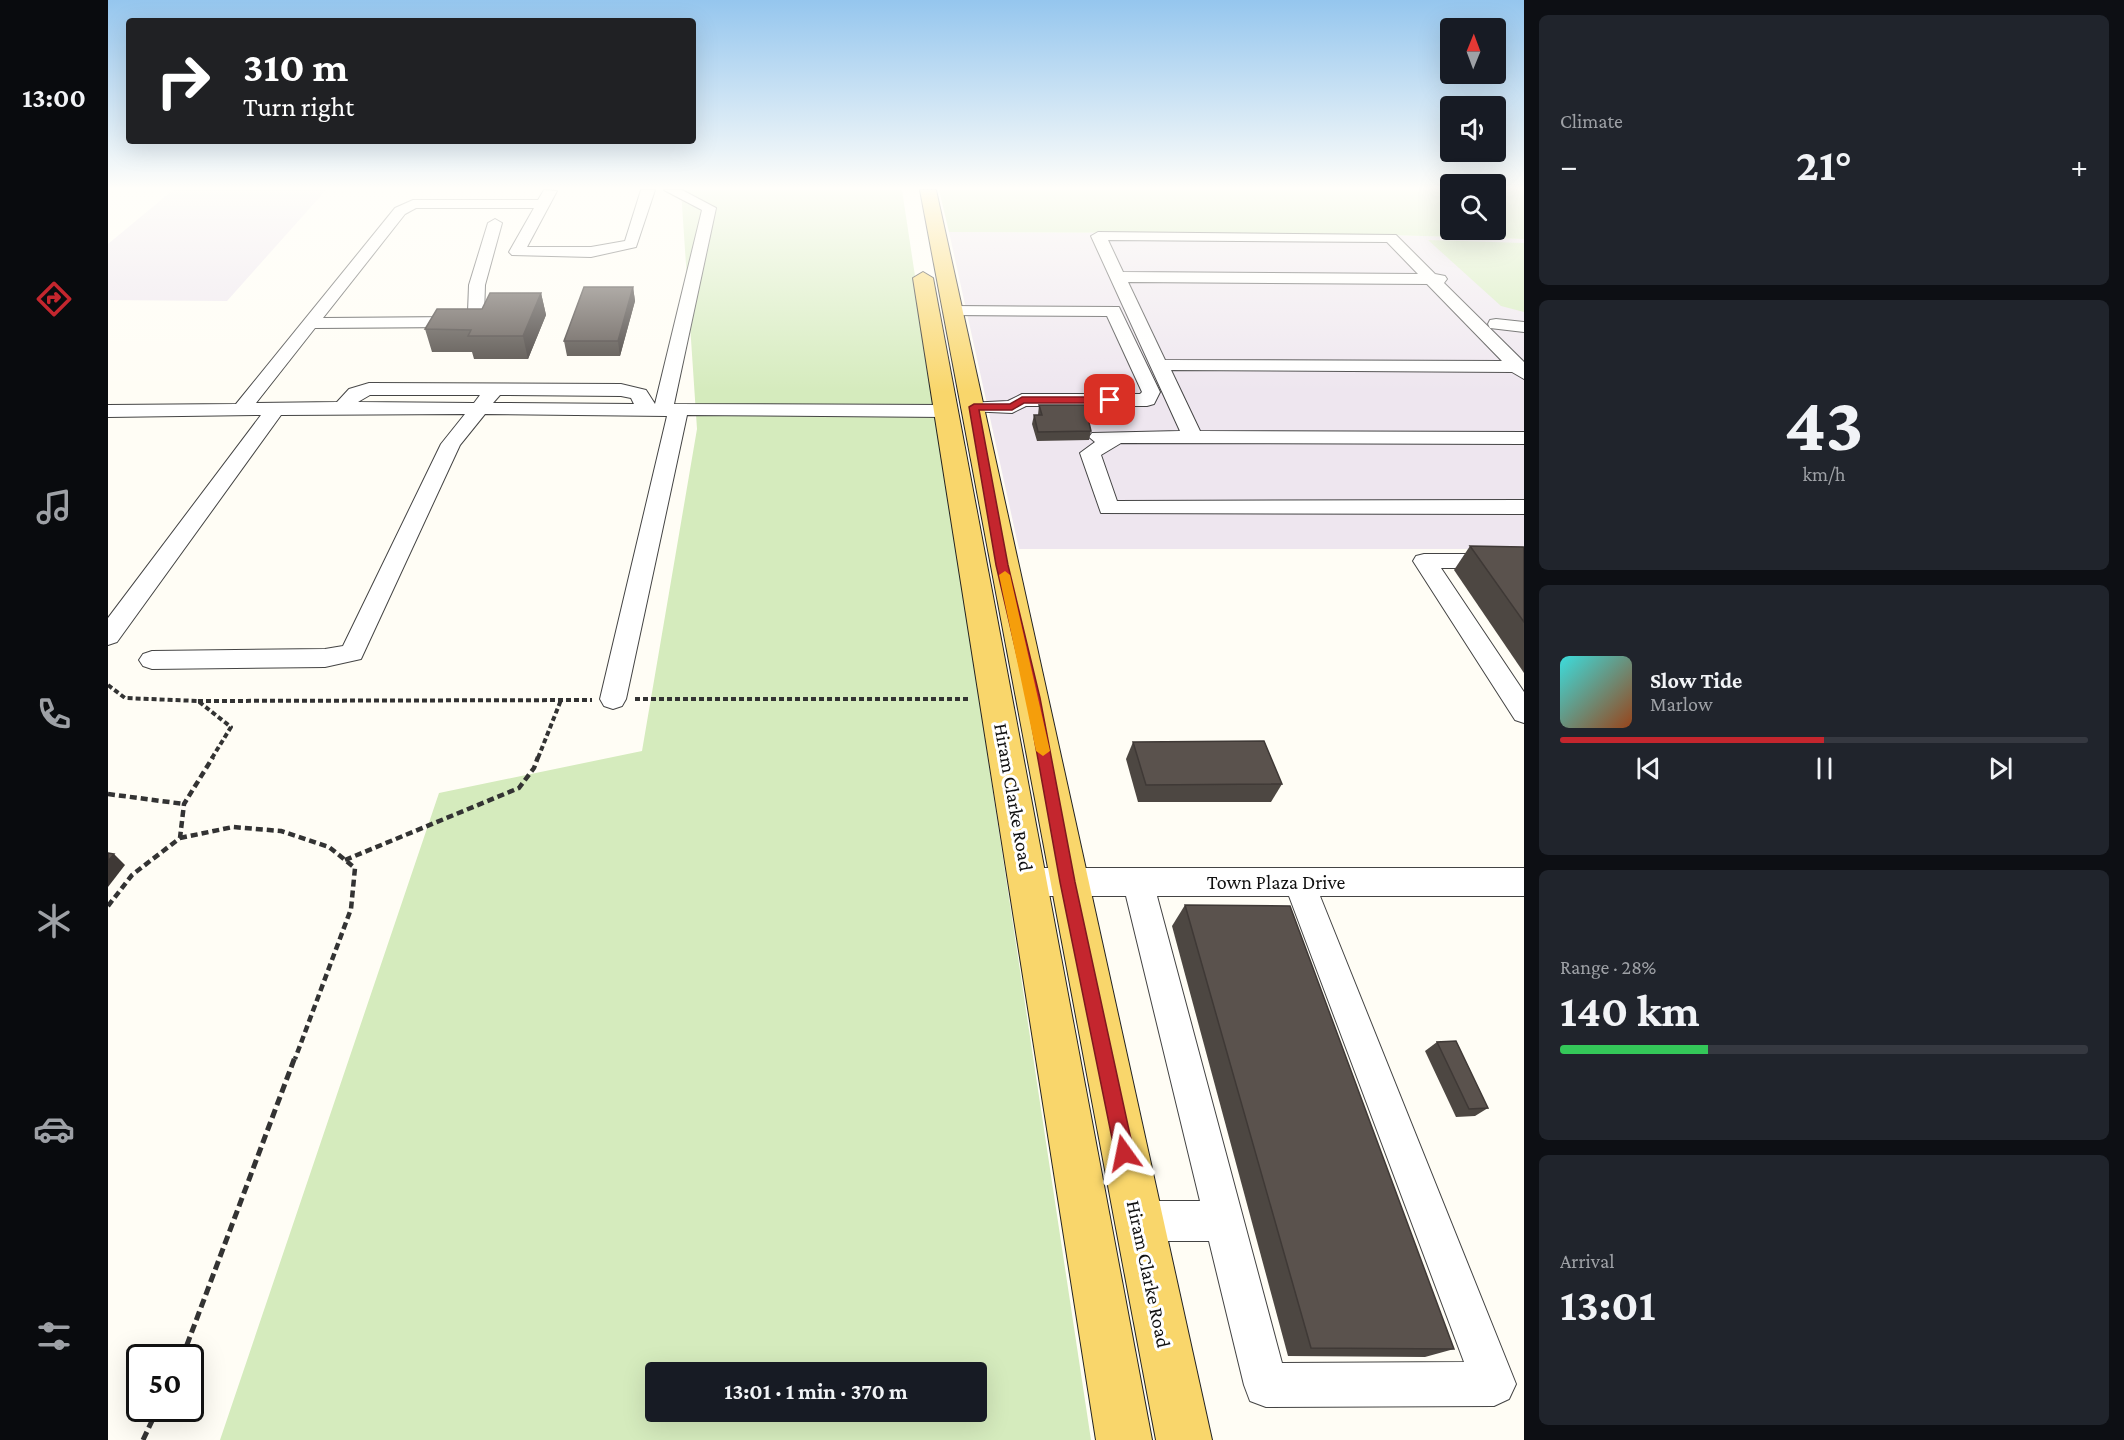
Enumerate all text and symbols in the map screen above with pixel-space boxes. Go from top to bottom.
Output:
north arrow [1440,18,1506,84]
map controls [1440,18,1506,240]
icon: right [144,42,222,120]
text: 310 m [243,43,348,90]
text: 13:00 [22,83,86,113]
text: Turn right [243,92,354,122]
button: sound [1440,96,1506,162]
text: Climate [1560,110,1623,132]
text: 21° [1796,140,1852,190]
text: − [1560,147,1577,184]
text: + [2071,147,2088,184]
button: search [1440,174,1506,240]
icon: directions [33,278,75,320]
pin [1084,374,1135,425]
text: 43 [1784,380,1864,467]
icon: arrive [1093,383,1126,416]
text: km/h [1802,463,1846,485]
icon: music [33,486,75,528]
text: Slow Tide [1650,668,1742,693]
icon: phone [33,693,75,735]
text: Marlow [1650,693,1713,715]
street label: Hiram Clarke Road [990,721,1038,873]
icon: previous [1632,752,1665,785]
icon: pause [1808,752,1841,785]
icon: next [1984,752,2017,785]
street label: Town Plaza Drive [1207,871,1346,893]
icon: climate [33,900,75,942]
text: Range · 28% [1560,956,1656,978]
text: 140 km [1560,986,1700,1036]
icon: car [33,1108,75,1150]
position arrow [1092,1121,1156,1185]
street label: Hiram Clarke Road [1123,1198,1175,1350]
text: Arrival [1560,1250,1614,1272]
text: 13:01 [1560,1280,1656,1330]
icon: filters [33,1315,75,1357]
speed limit sign: 50 [126,1344,204,1422]
text: 13:01 · 1 min · 370 m [724,1379,908,1404]

